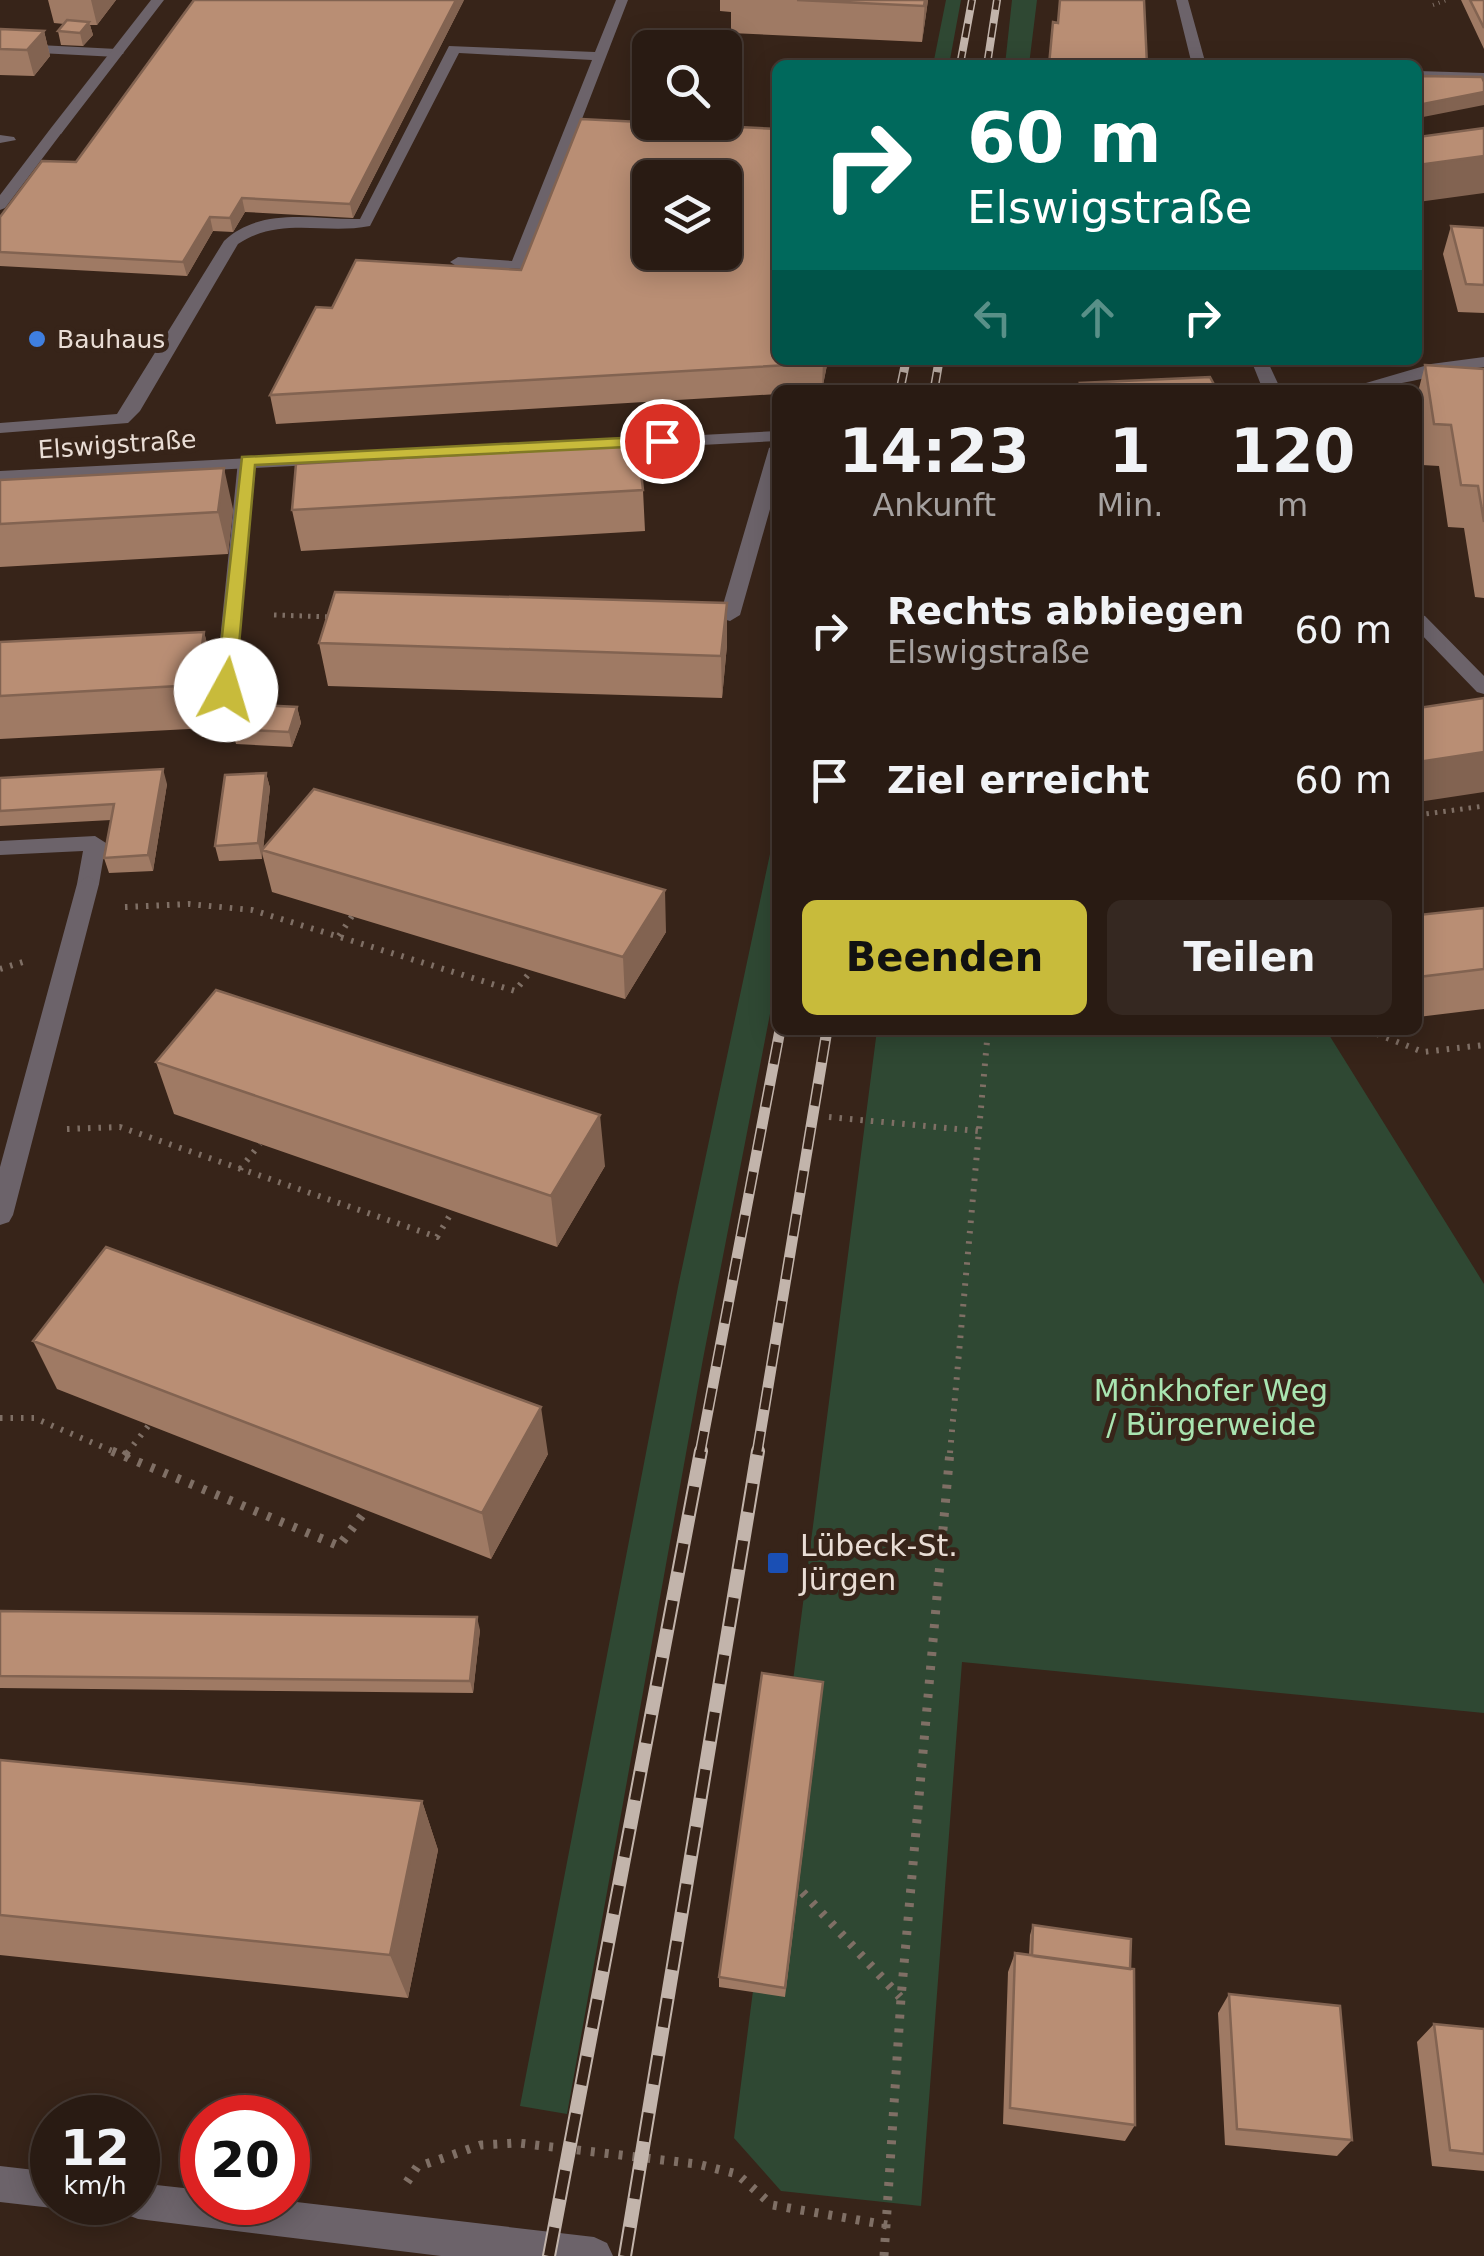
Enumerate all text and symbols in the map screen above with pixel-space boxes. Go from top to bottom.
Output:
map controls [632,30,742,270]
button: search [632,30,742,140]
text: 60 m [967,97,1162,179]
icon: right [802,100,932,230]
button: layers [632,160,742,270]
text: Elswigstraße [967,181,1252,234]
icon: left [965,290,1020,345]
icon: ahead [1070,290,1125,345]
icon: right [1175,290,1230,345]
place label: Bauhaus [57,325,165,354]
marker: Bauhaus [26,328,48,350]
pin [620,399,705,484]
icon: arrive [635,414,690,469]
text: 14:23 [839,416,1030,486]
text: 1 [1109,416,1151,486]
text: 120 [1230,416,1355,486]
street label: Elswigstraße [37,425,197,464]
text: Ankunft [872,486,996,524]
text: Min. [1096,486,1163,524]
text: m [1277,486,1308,524]
text: Rechts abbiegen [887,589,1245,633]
icon: right [802,603,857,658]
text: 60 m [1295,608,1392,652]
text: Elswigstraße [887,633,1090,671]
position arrow [174,638,278,742]
icon: arrive [802,753,857,808]
text: Ziel erreicht [887,758,1149,802]
text: 60 m [1295,758,1392,802]
button: Beenden [802,900,1087,1015]
button: Teilen [1107,900,1392,1015]
park label: Mönkhofer Weg / Bürgerweide [1094,1373,1328,1442]
place label: Lübeck-St. Jürgen [798,1528,958,1597]
marker: Lübeck-St. Jürgen [765,1550,791,1576]
speed limit sign: 20 [180,2095,310,2225]
text: 12 [60,2119,130,2177]
text: km/h [63,2171,127,2200]

